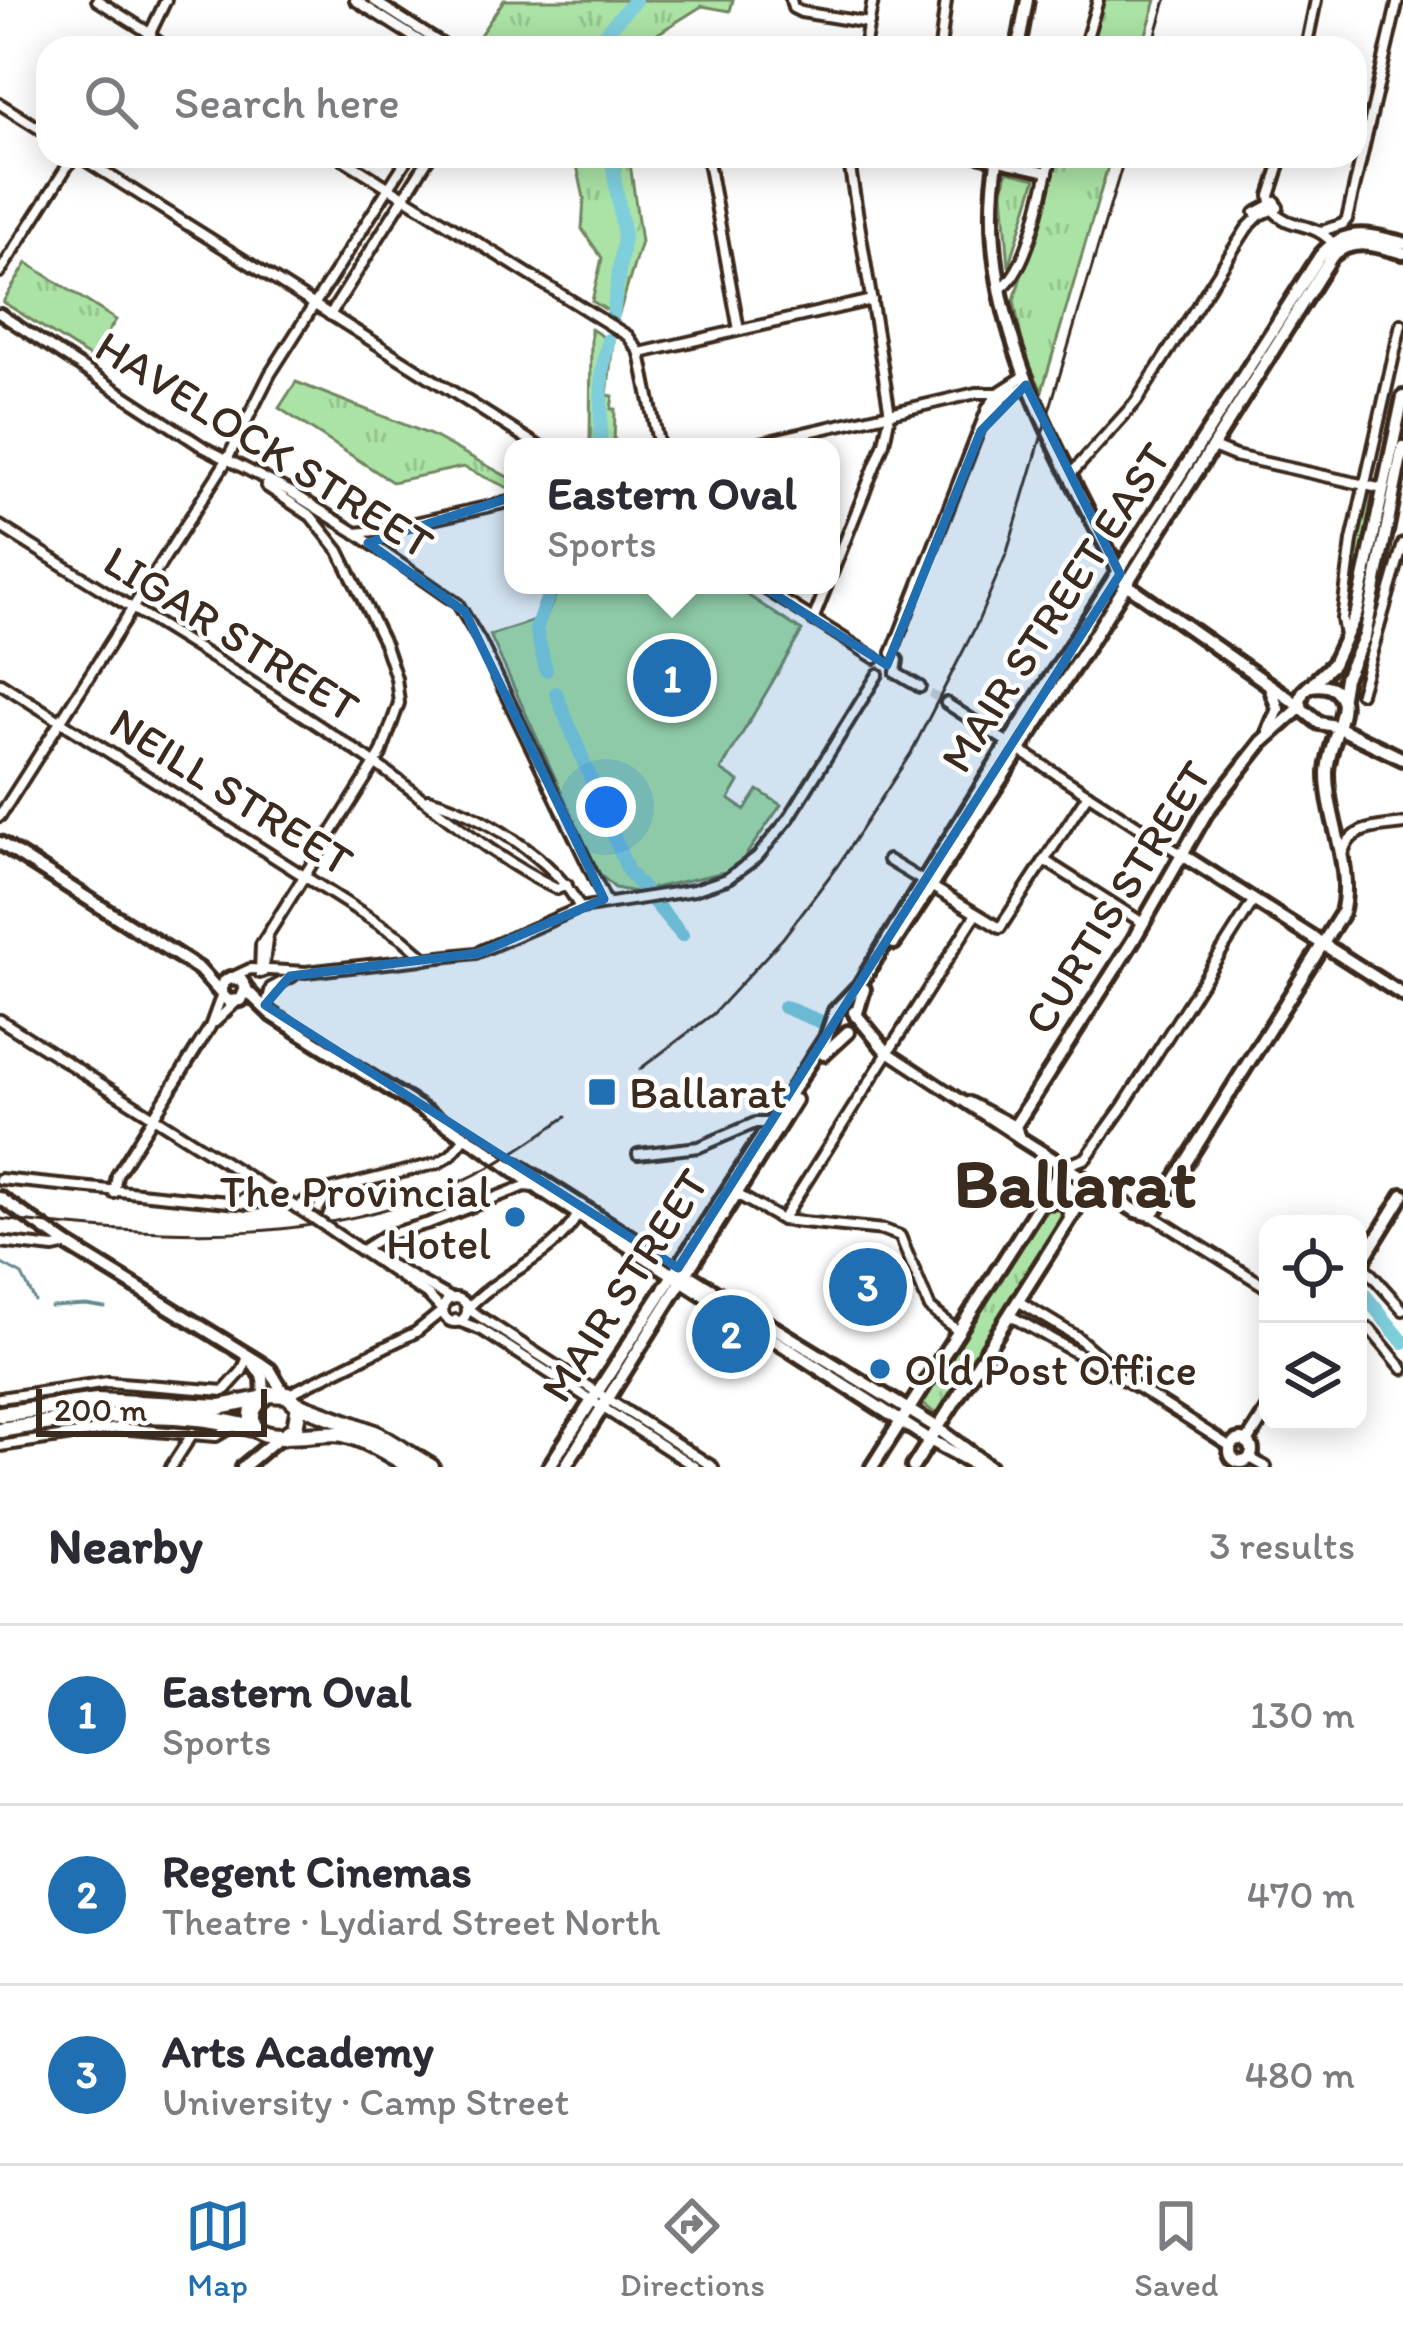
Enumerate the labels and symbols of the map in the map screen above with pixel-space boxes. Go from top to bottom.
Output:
street label: HAVELOCK STREET [86,318,444,570]
street label: MAIR STREET EAST [928,432,1182,782]
street label: LIGAR STREET [95,533,369,733]
pin: 1 [633,633,711,723]
street label: NEILL STREET [101,695,363,887]
street label: CURTIS STREET [1011,750,1223,1044]
your location [576,777,636,837]
place label: Ballarat [629,1065,787,1119]
marker: Ballarat [586,1076,618,1108]
district label: Ballarat [954,1141,1196,1224]
street label: MAIR STREET [529,1158,719,1412]
place label: The Provincial Hotel [220,1164,491,1270]
marker: The Provincial Hotel [502,1204,528,1230]
pin: 3 [829,1242,907,1332]
pin: 2 [692,1289,770,1379]
place label: Old Post Office [904,1342,1197,1396]
marker: Old Post Office [867,1356,893,1382]
scale bar [36,1383,267,1436]

